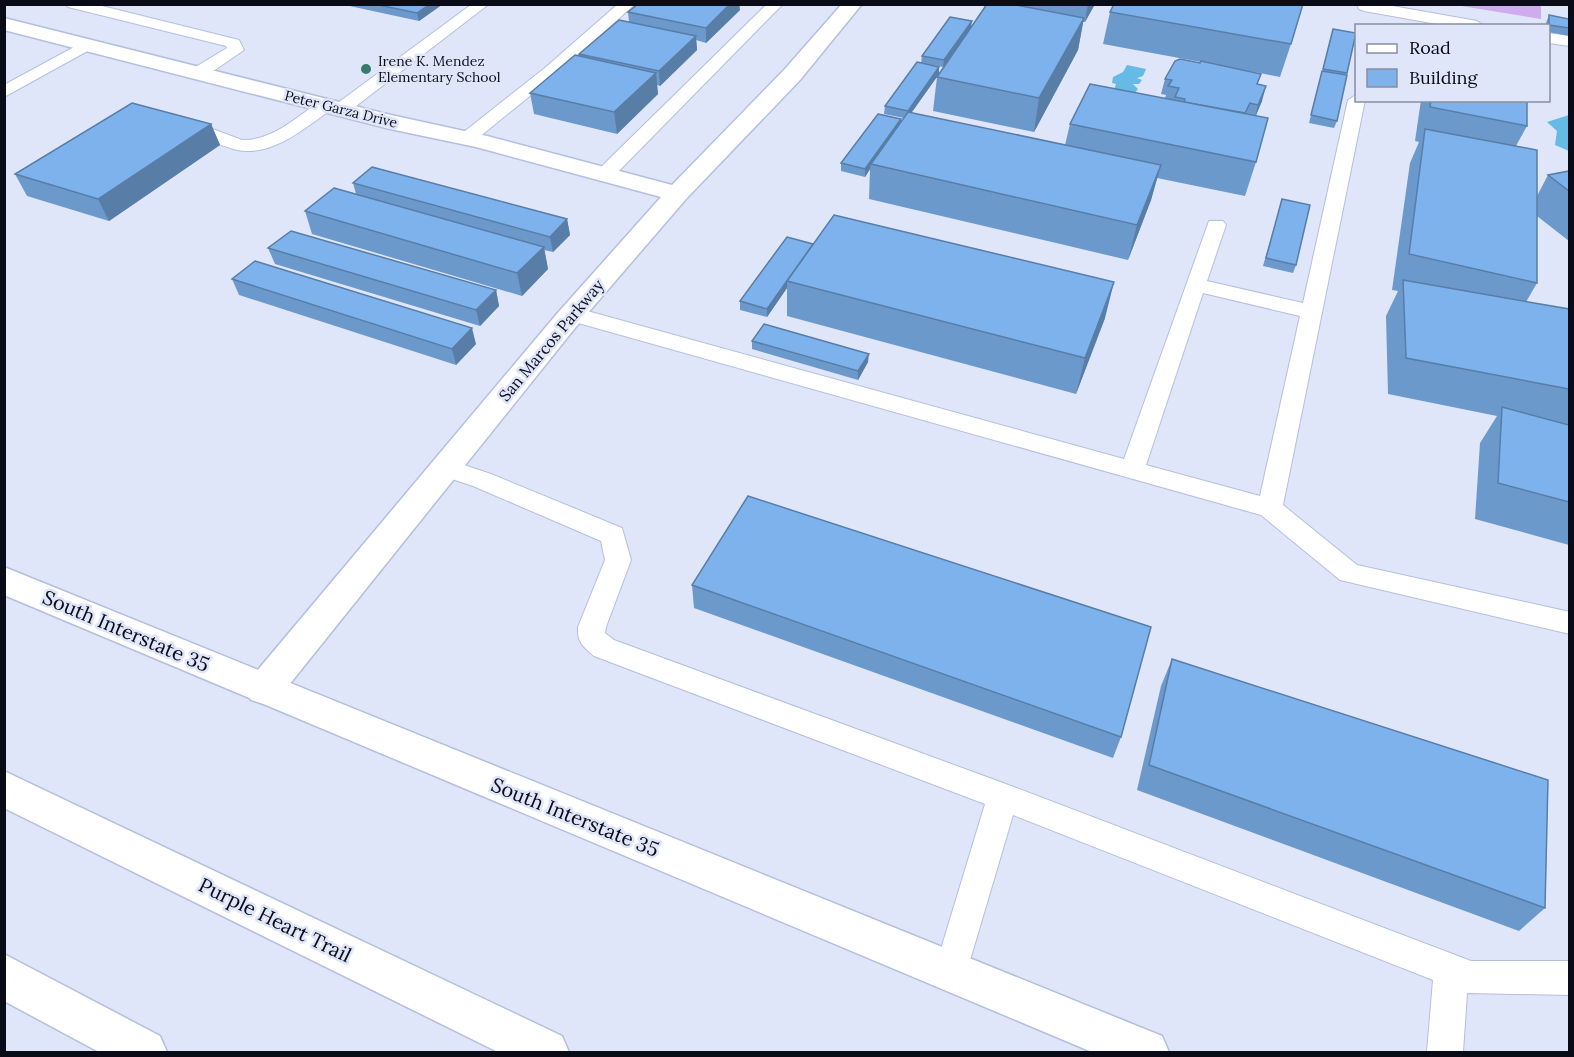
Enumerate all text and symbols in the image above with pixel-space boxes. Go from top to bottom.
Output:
legend [1355,24,1550,102]
text: Road [1409,36,1451,59]
place label: Irene K. Mendez Elementary School [378,52,501,86]
marker: Irene K. Mendez Elementary School [359,62,373,76]
text: Building [1409,66,1479,89]
street label: Peter Garza Drive [283,86,400,132]
street label: San Marcos Parkway [494,275,608,405]
street label: South Interstate 35 [39,584,213,677]
street label: South Interstate 35 [488,771,663,862]
street label: Purple Heart Trail [195,872,356,967]

